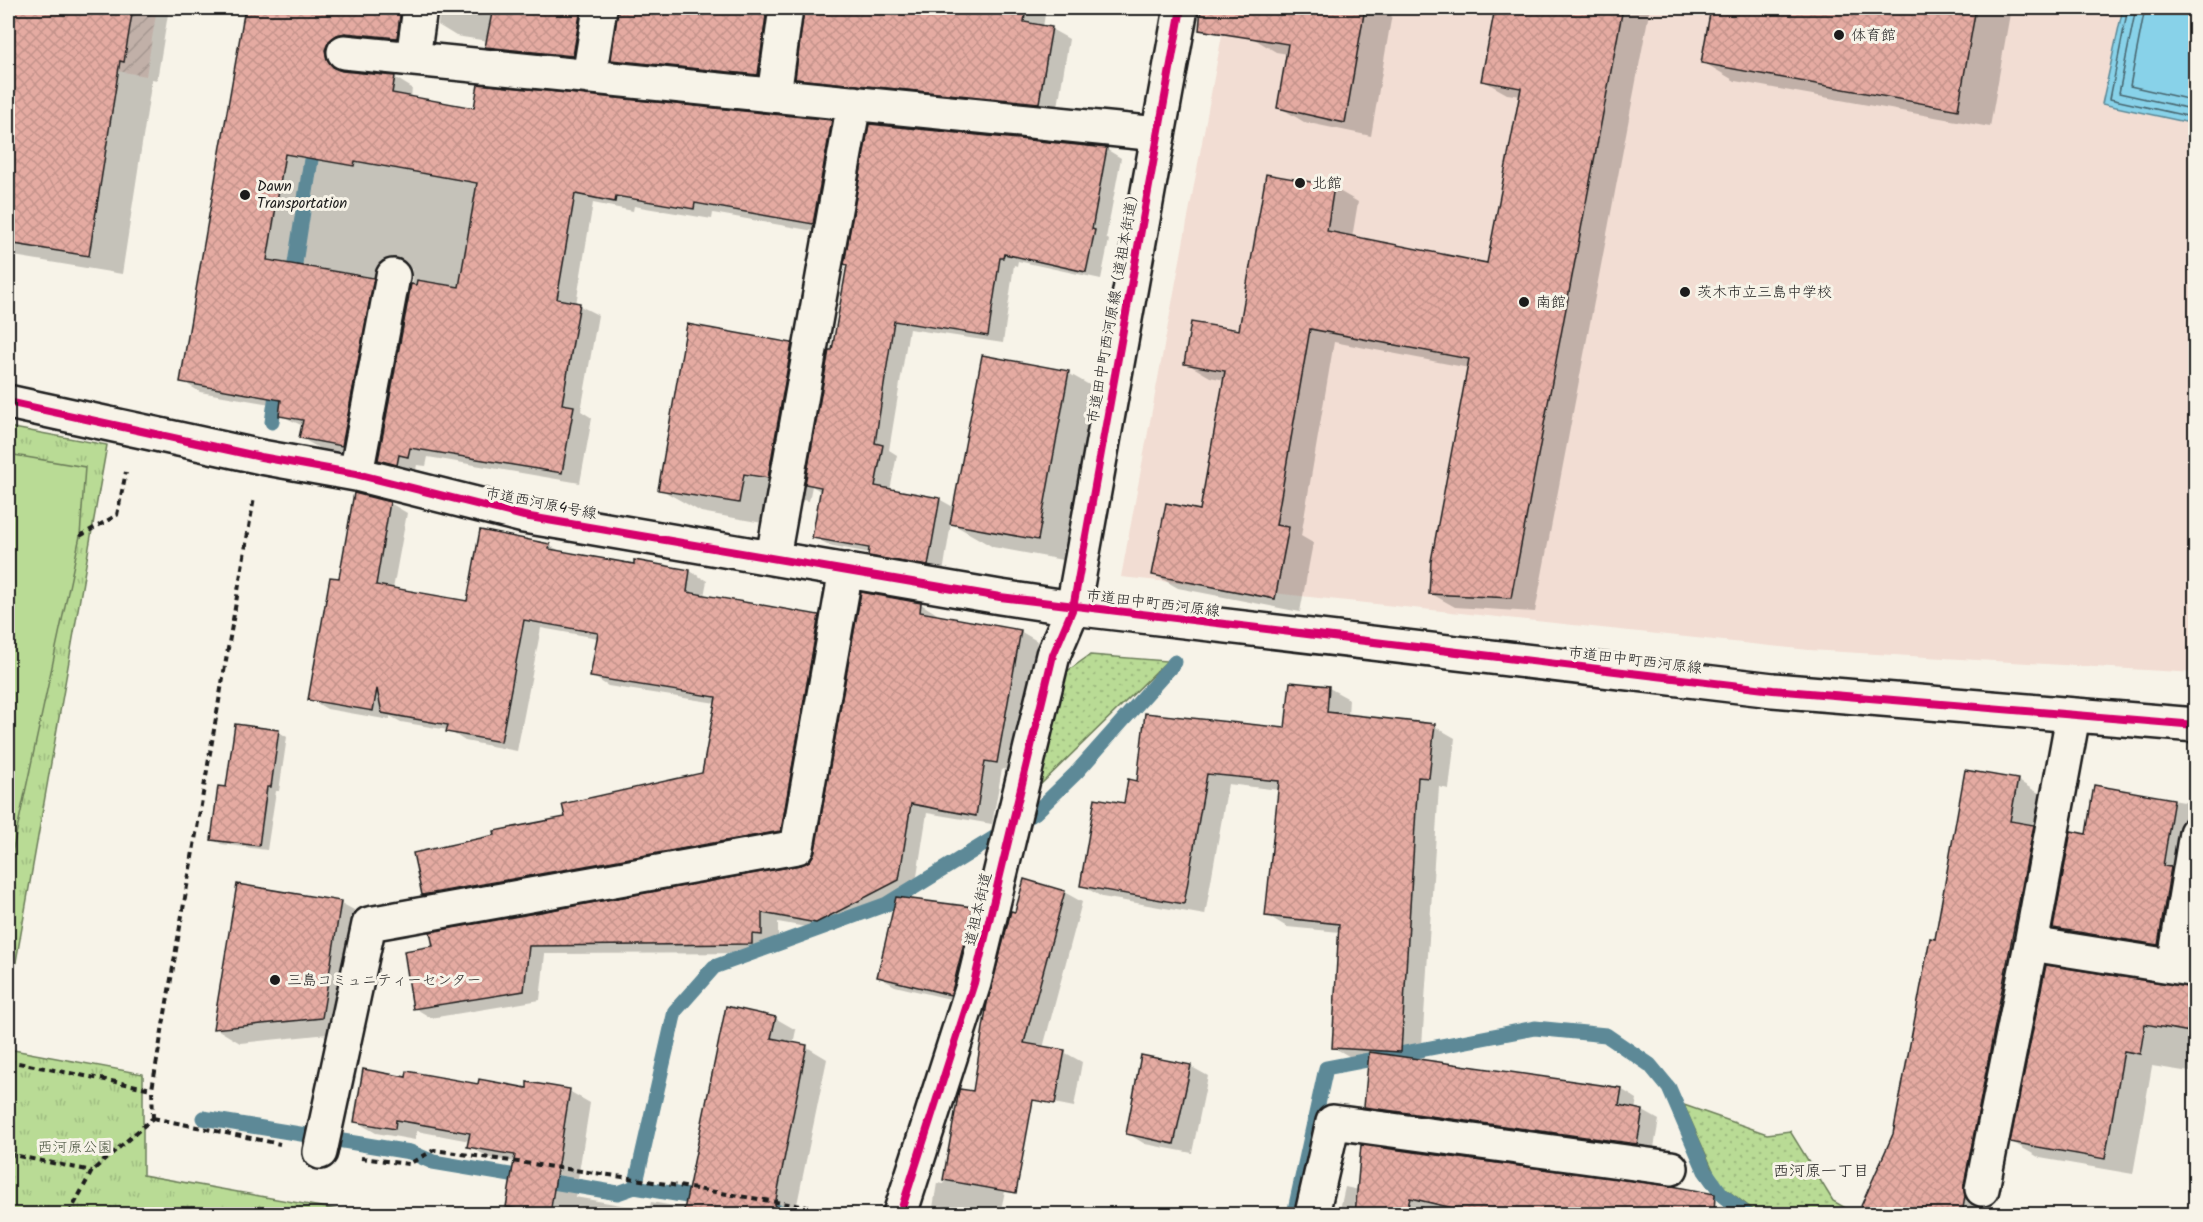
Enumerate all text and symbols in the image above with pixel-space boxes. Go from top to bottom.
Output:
place label: 体育館 [1851,24,1896,48]
marker: 体育館 [1832,28,1846,42]
place label: 北館 [1312,172,1342,196]
place label: Dawn Transportation [257,175,347,216]
marker: 北館 [1293,176,1307,190]
street label: 市道田中町西河原線（道祖本街道） [1081,185,1147,425]
marker: Dawn Transportation [238,188,252,202]
place label: 茨木市立三島中学校 [1697,281,1832,305]
marker: 茨木市立三島中学校 [1678,285,1692,299]
place label: 南館 [1536,291,1566,315]
marker: 南館 [1517,295,1531,309]
street label: 市道西河原4号線 [483,481,599,527]
street label: 市道田中町西河原線 [1084,584,1221,624]
street label: 市道田中町西河原線 [1566,641,1703,681]
street label: 道祖本街道 [959,870,999,948]
place label: 三島コミュニティーセンター [287,969,481,993]
marker: 三島コミュニティーセンター [268,973,282,987]
park label: 西河原公園 [37,1136,113,1160]
district label: 西河原一丁目 [1773,1159,1869,1184]

